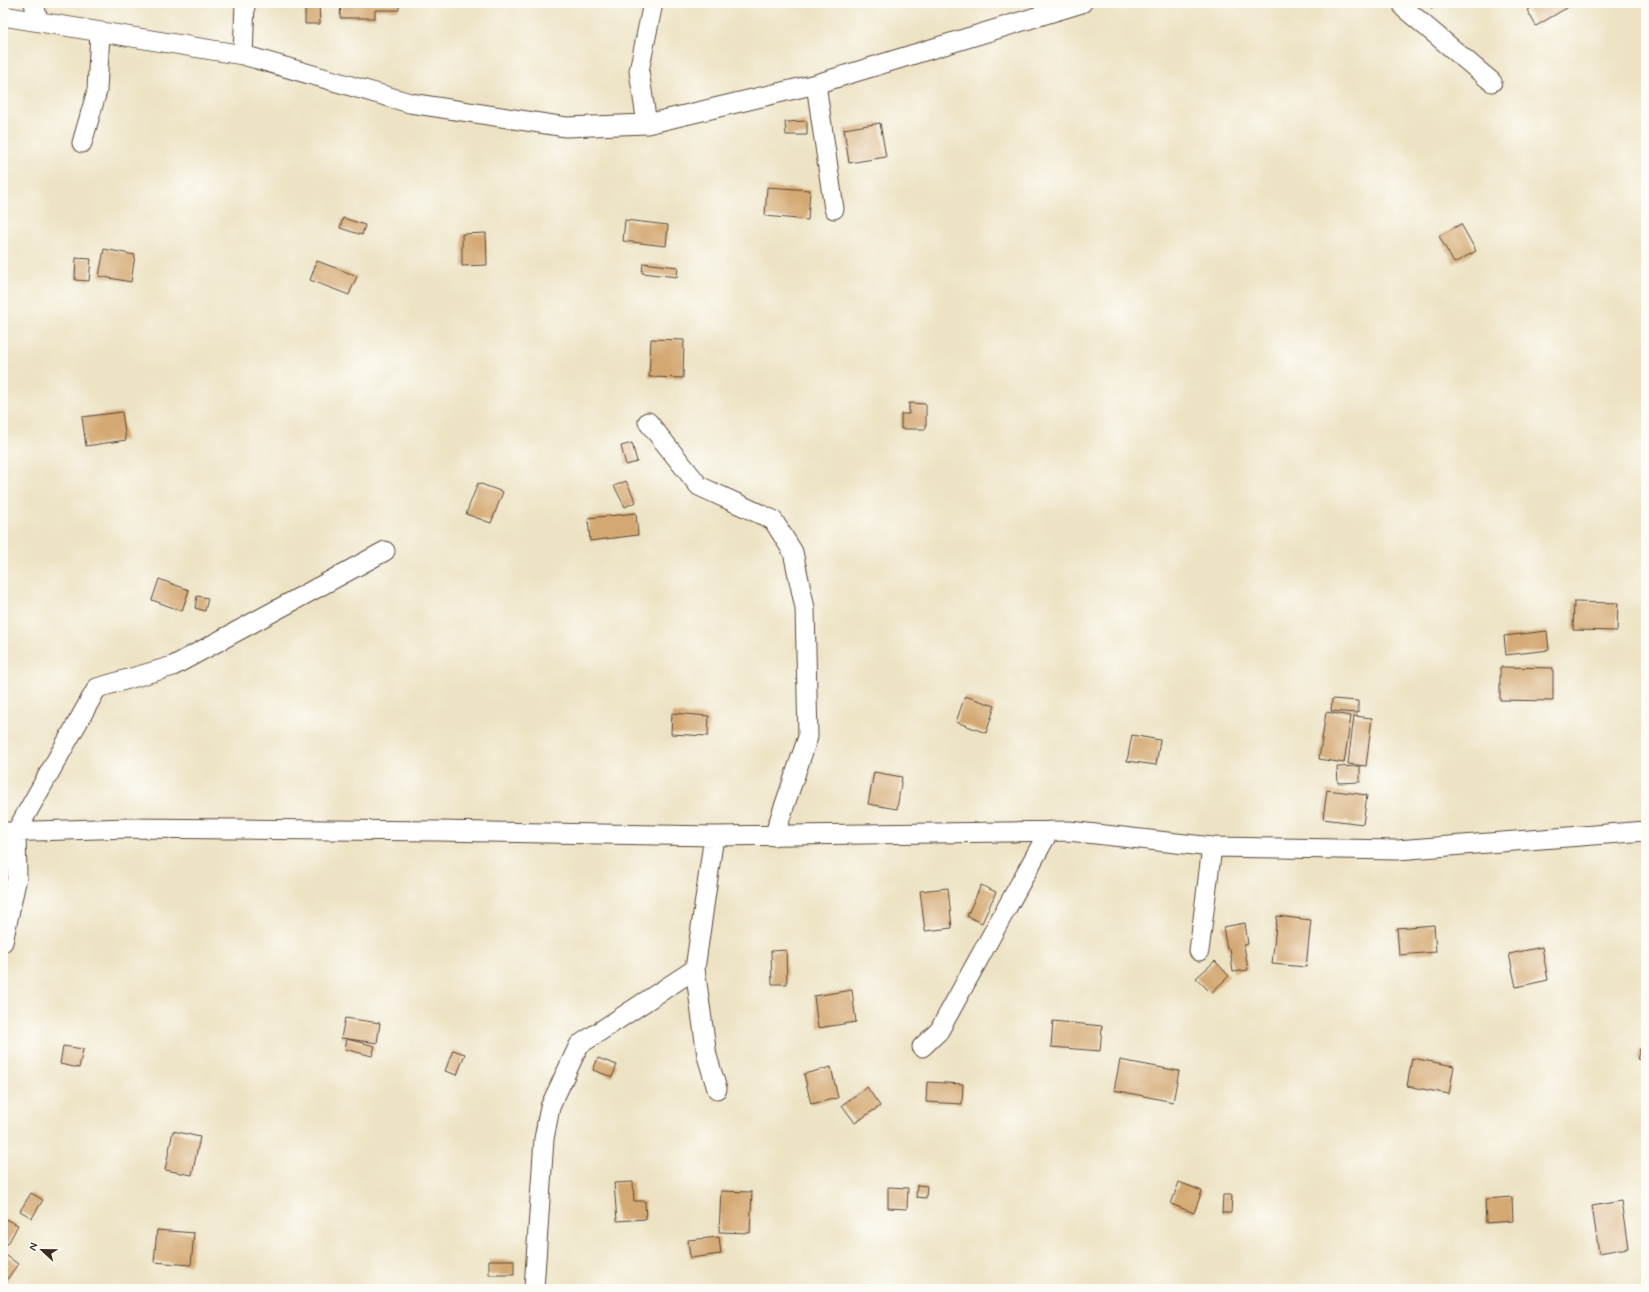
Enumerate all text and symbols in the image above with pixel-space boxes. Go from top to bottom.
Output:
north arrow [22,1230,62,1270]
text: N [26,1241,42,1253]

